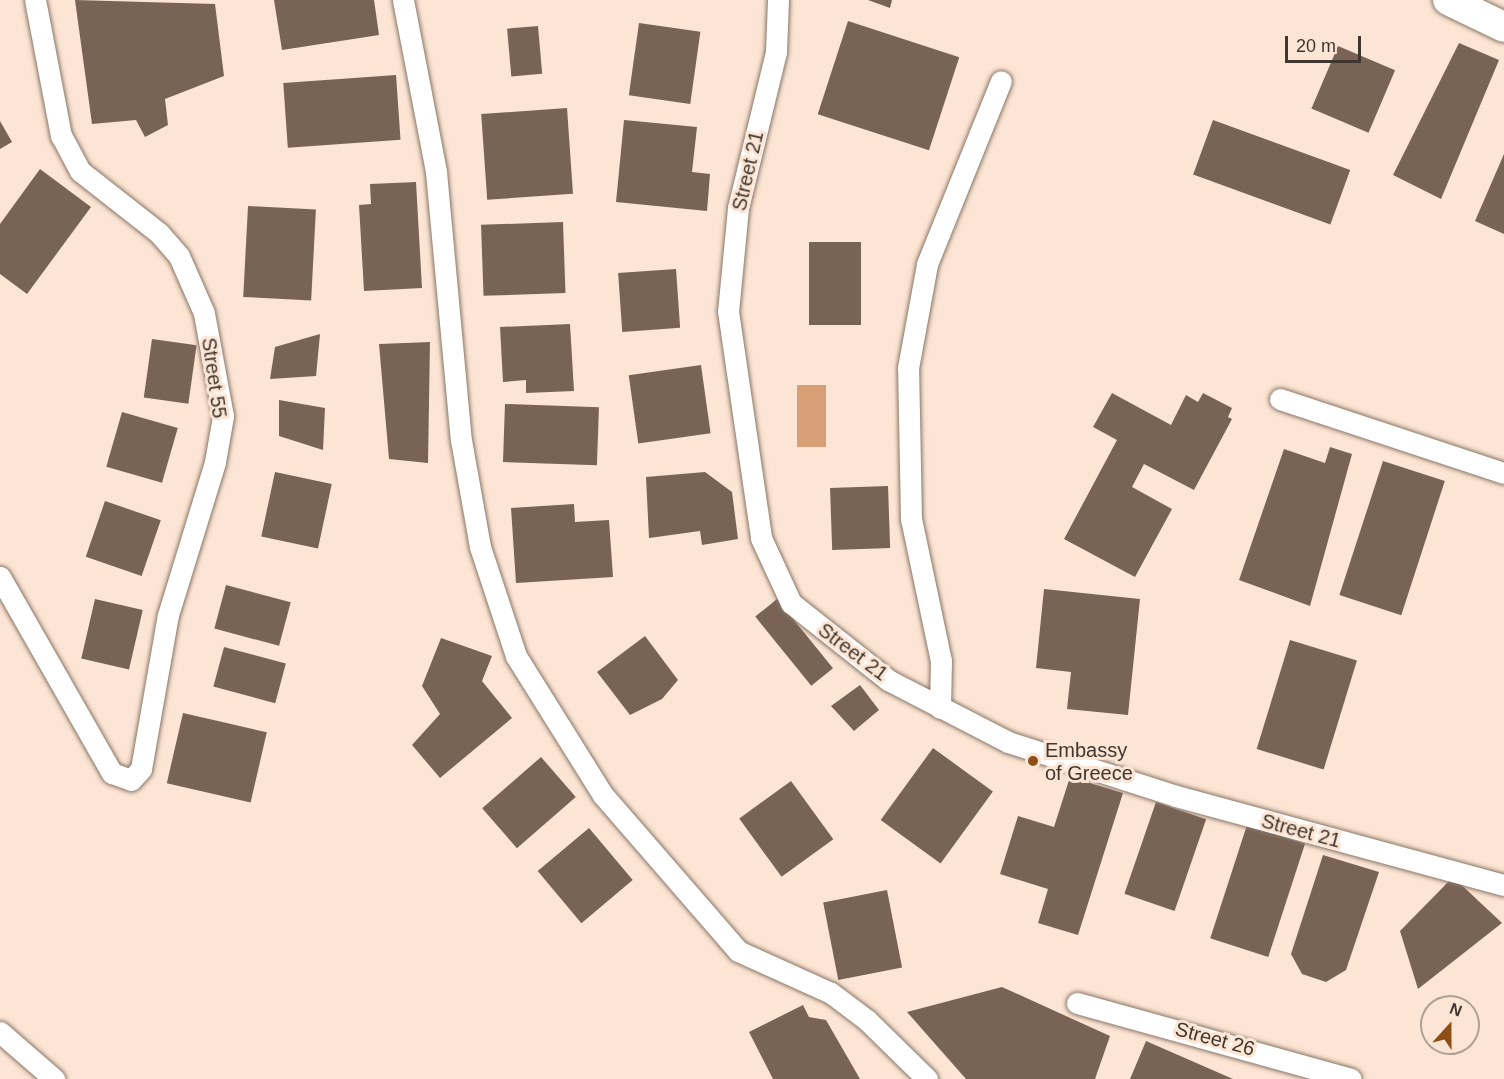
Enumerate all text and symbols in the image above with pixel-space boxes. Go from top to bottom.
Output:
scale bar [1288,24,1364,62]
text: 20 m [1296,36,1336,56]
street label: Street 21 [727,129,769,213]
street label: Street 55 [196,336,232,420]
street label: Street 21 [813,618,893,686]
place label: Embassy of Greece [1045,738,1133,785]
marker: Embassy of Greece [1026,754,1040,768]
street label: Street 21 [1259,809,1343,853]
north arrow [1420,995,1480,1055]
text: N [1447,1000,1464,1020]
street label: Street 26 [1173,1017,1257,1061]

